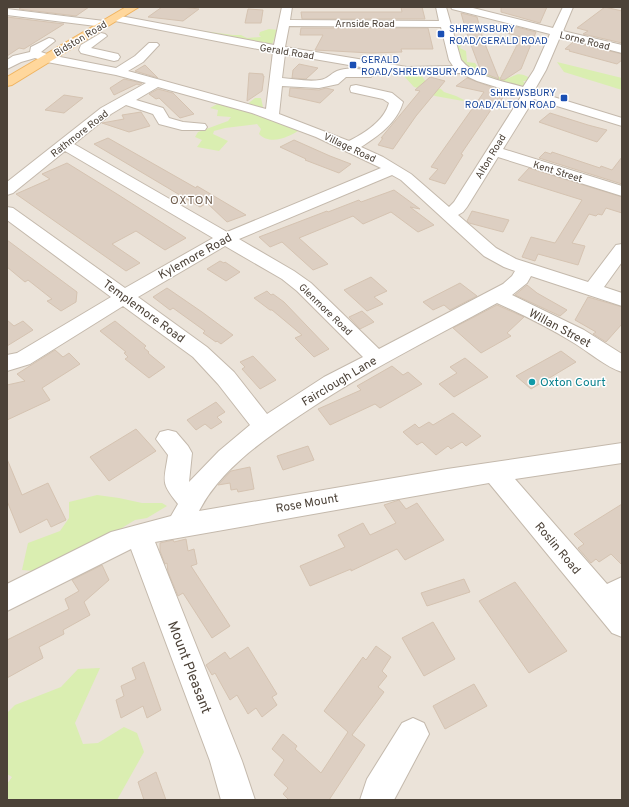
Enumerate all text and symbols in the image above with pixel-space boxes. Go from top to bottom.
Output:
street label: Bidston Road [52,18,110,60]
street label: Arnside Road [335,18,395,31]
place label: SHREWSBURY ROAD/GERALD ROAD [449,23,548,48]
marker: SHREWSBURY ROAD/GERALD ROAD [436,29,446,39]
street label: Lorne Road [558,29,611,54]
street label: Gerald Road [259,42,315,63]
place label: GERALD ROAD/SHREWSBURY ROAD [361,54,487,79]
marker: GERALD ROAD/SHREWSBURY ROAD [348,60,358,70]
place label: SHREWSBURY ROAD/ALTON ROAD [465,87,557,112]
marker: SHREWSBURY ROAD/ALTON ROAD [559,93,569,103]
street label: Rathmore Road [48,108,111,161]
street label: Village Road [321,131,378,166]
street label: Alton Road [473,132,510,181]
street label: Kent Street [531,159,584,186]
district label: OXTON [170,193,214,209]
street label: Kylemore Road [156,230,235,284]
street label: Templemore Road [99,277,188,347]
street label: Glenmore Road [295,281,354,339]
street label: Willan Street [526,306,594,352]
street label: Fairclough Lane [299,353,380,411]
place label: Oxton Court [540,375,606,391]
marker: Oxton Court [527,377,537,387]
street label: Rose Mount [275,491,340,517]
street label: Roslin Road [531,519,584,578]
street label: Mount Pleasant [163,619,214,716]

